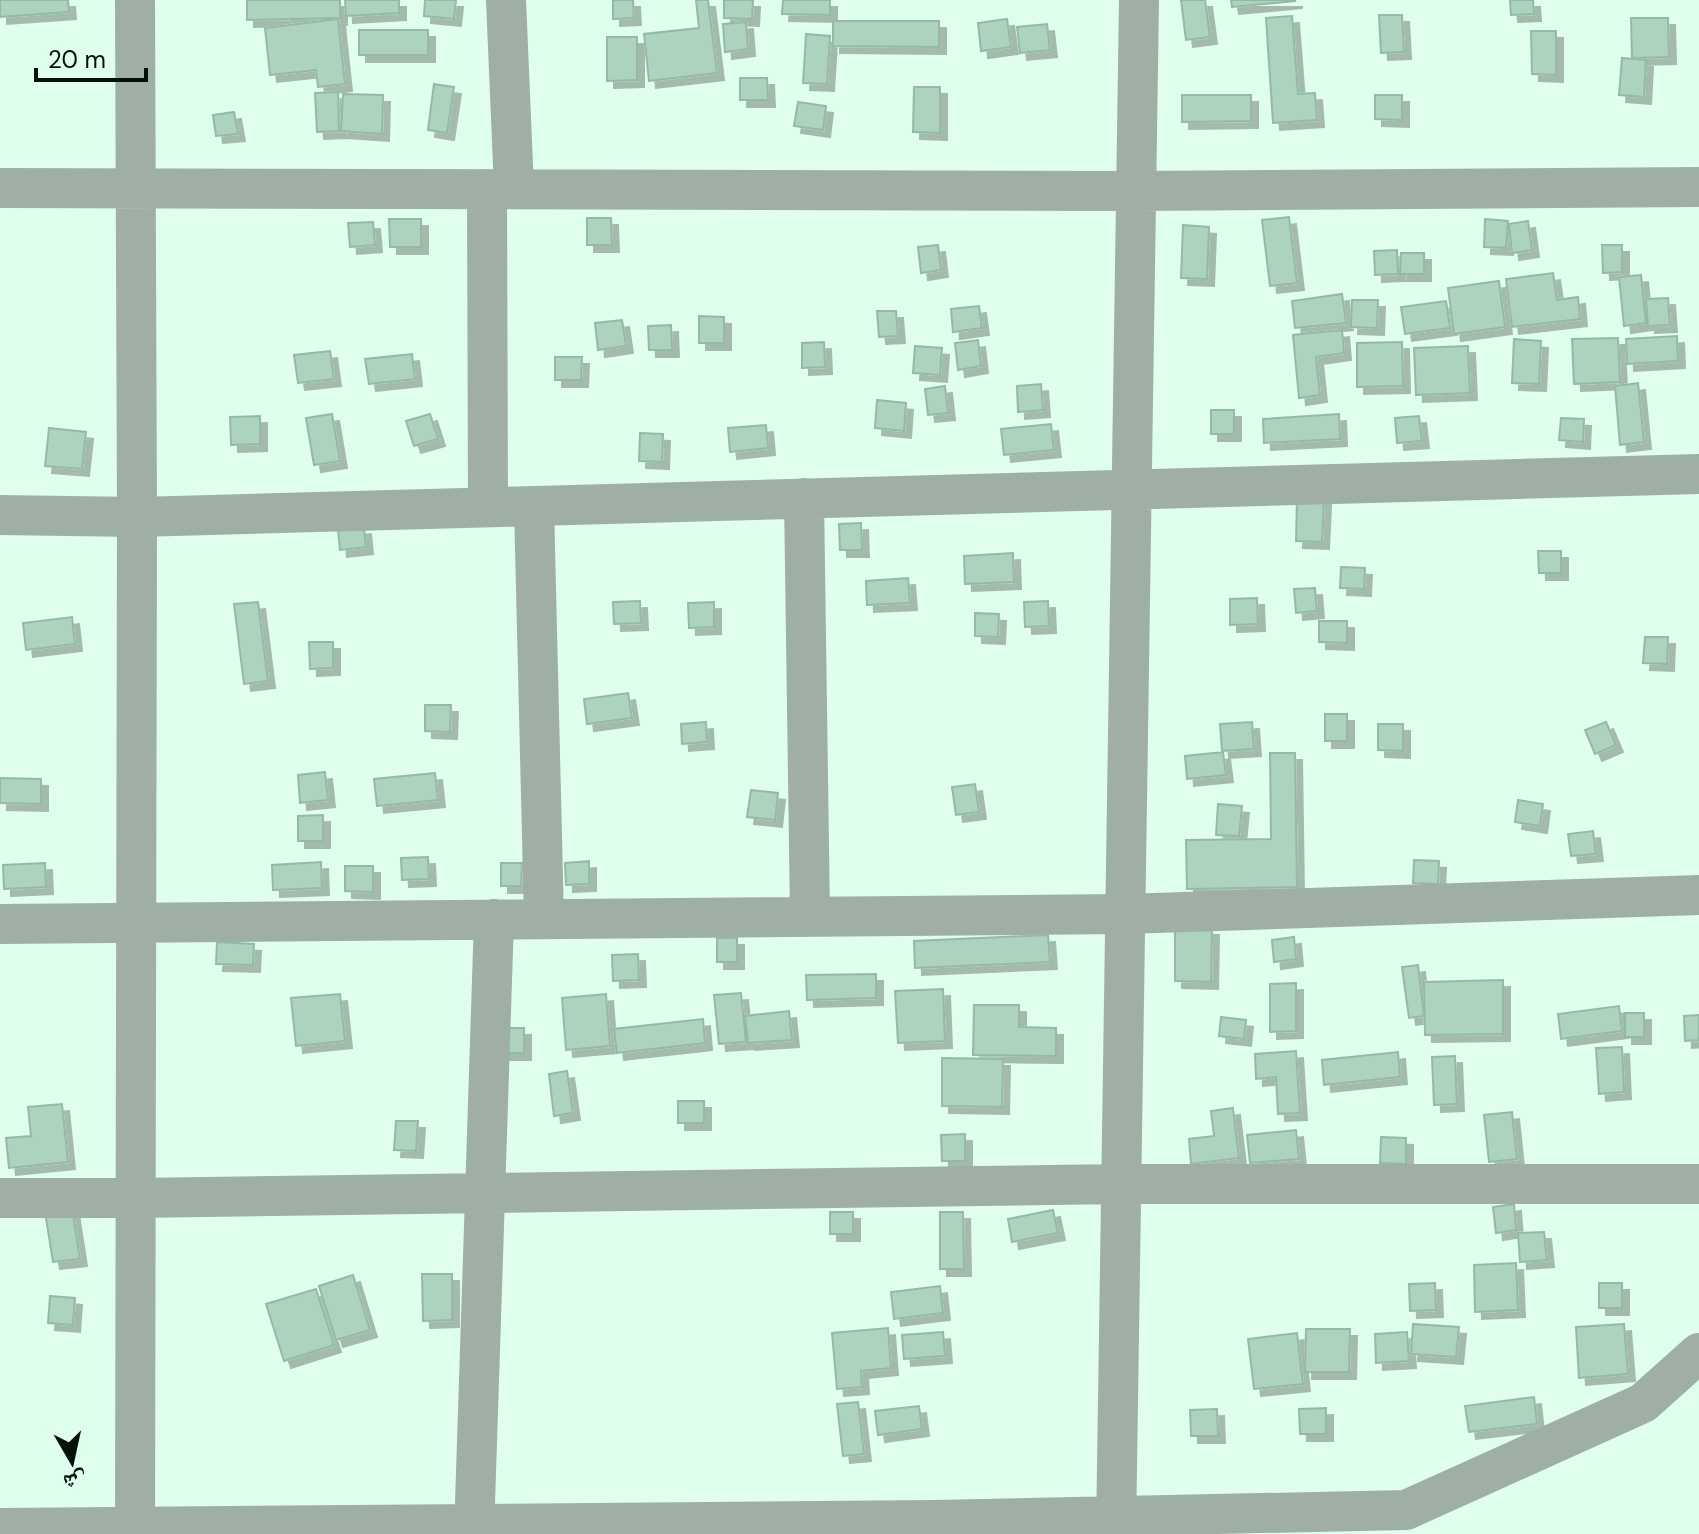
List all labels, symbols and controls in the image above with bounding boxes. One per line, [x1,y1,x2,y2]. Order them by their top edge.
scale bar [36,32,146,82]
text: 20 m [48,44,106,75]
north arrow [32,1422,112,1502]
text: ش [61,1465,89,1497]

